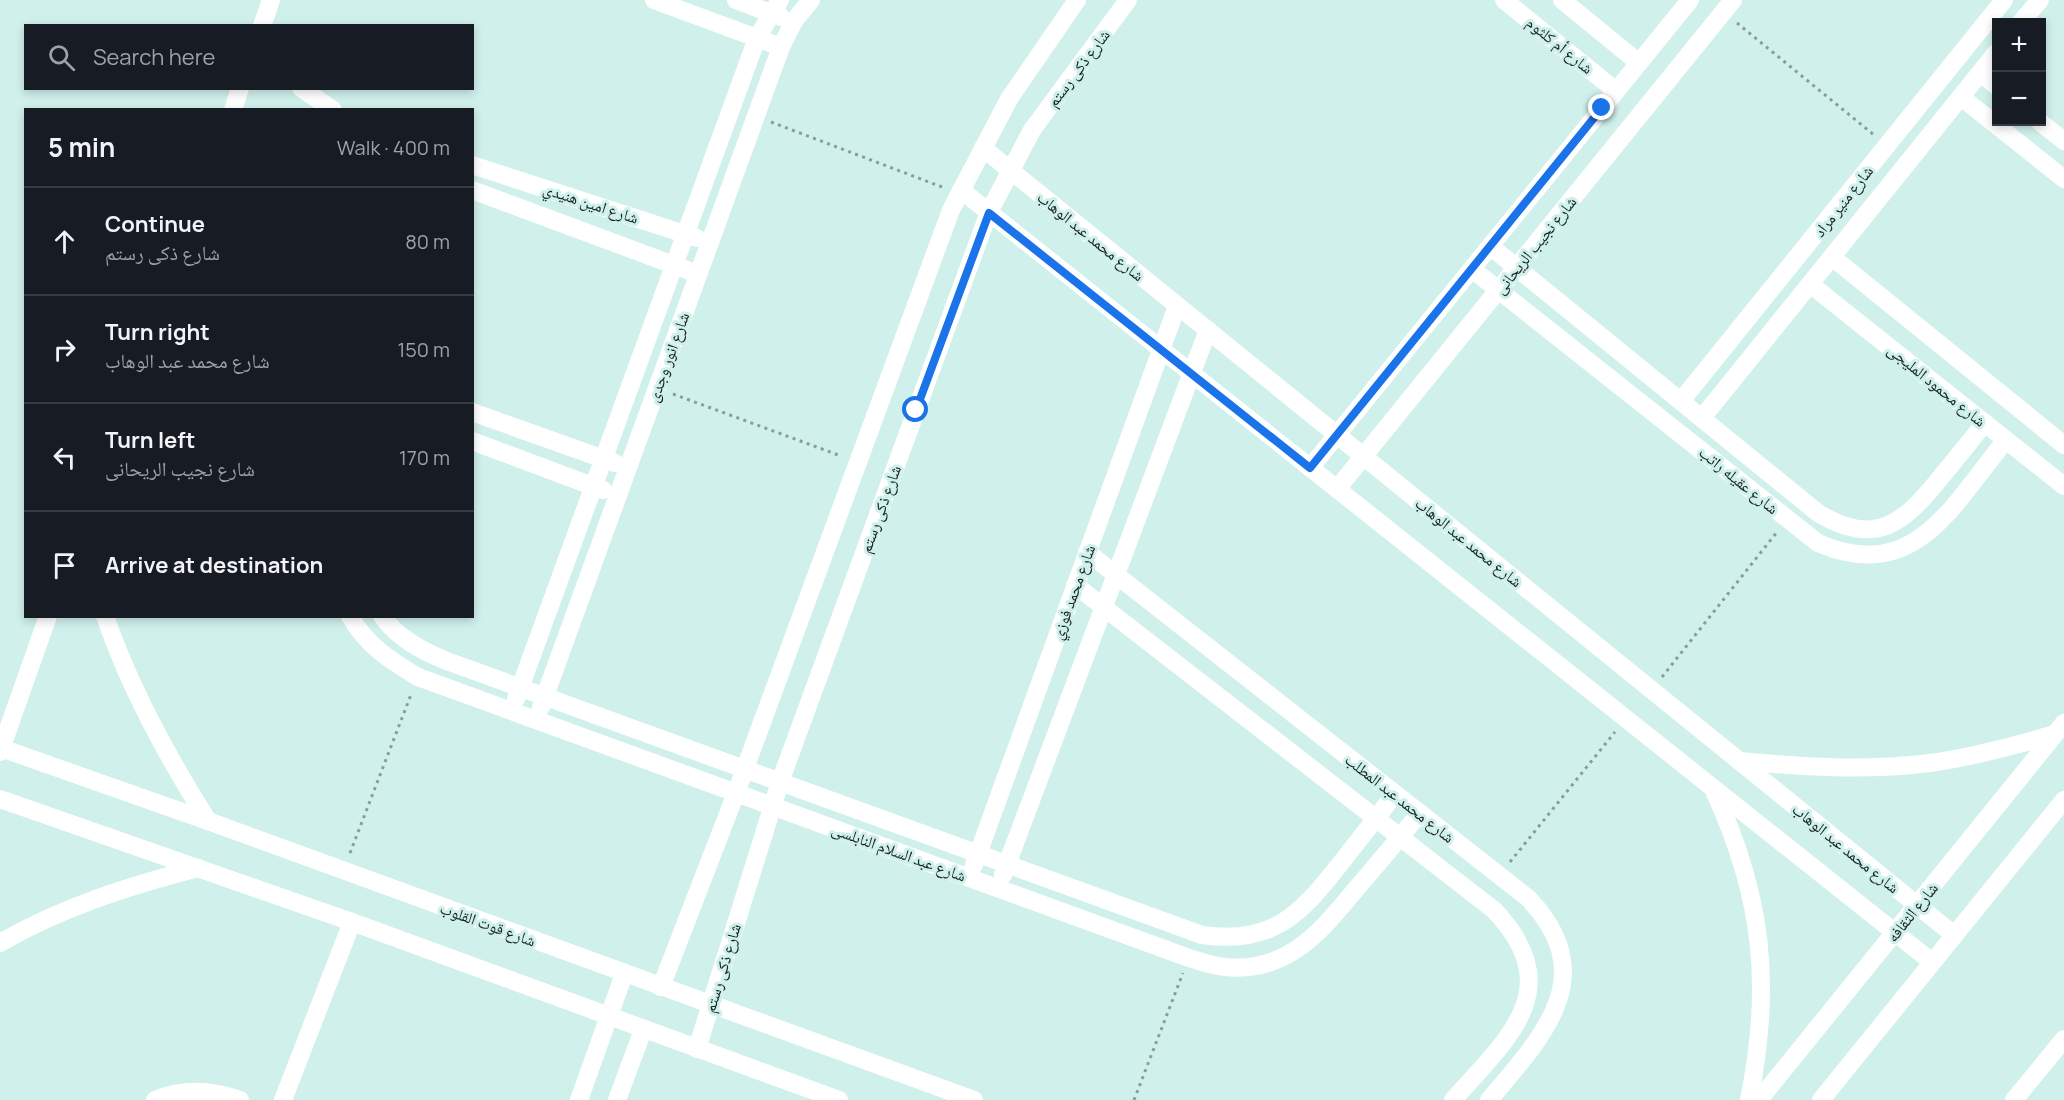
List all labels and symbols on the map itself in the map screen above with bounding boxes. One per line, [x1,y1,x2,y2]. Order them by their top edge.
street label: شارع أم كلثوم [1522,11,1598,79]
street label: شارع ذكى رستم [1042,25,1114,111]
route end [1588,94,1614,120]
street label: شارع منير مراد [1808,161,1878,241]
street label: شارع امين هنيدي [540,177,642,231]
street label: شارع محمد عبد الوهاب [1033,186,1149,286]
street label: شارع نجيب الريحانى [1489,191,1581,299]
street label: شارع انور وجدى [642,309,694,405]
street label: شارع محمود المليجى [1883,338,1991,432]
route start [902,396,928,422]
street label: شارع عقيله راتب [1695,441,1783,519]
street label: شارع ذكى رستم [854,462,906,556]
street label: شارع محمد عبد الوهاب [1411,492,1527,592]
street label: شارع محمد فوزي [1046,542,1102,643]
street label: شارع محمد عبد المطلب [1341,748,1459,848]
street label: شارع محمد عبد الوهاب [1788,798,1904,898]
street label: شارع عبد السلام النابلسى [829,817,969,887]
street label: شارع الثقافه [1881,878,1943,946]
street label: شارع قوت القلوب [437,896,539,952]
street label: شارع ذكى رستم [698,921,746,1015]

